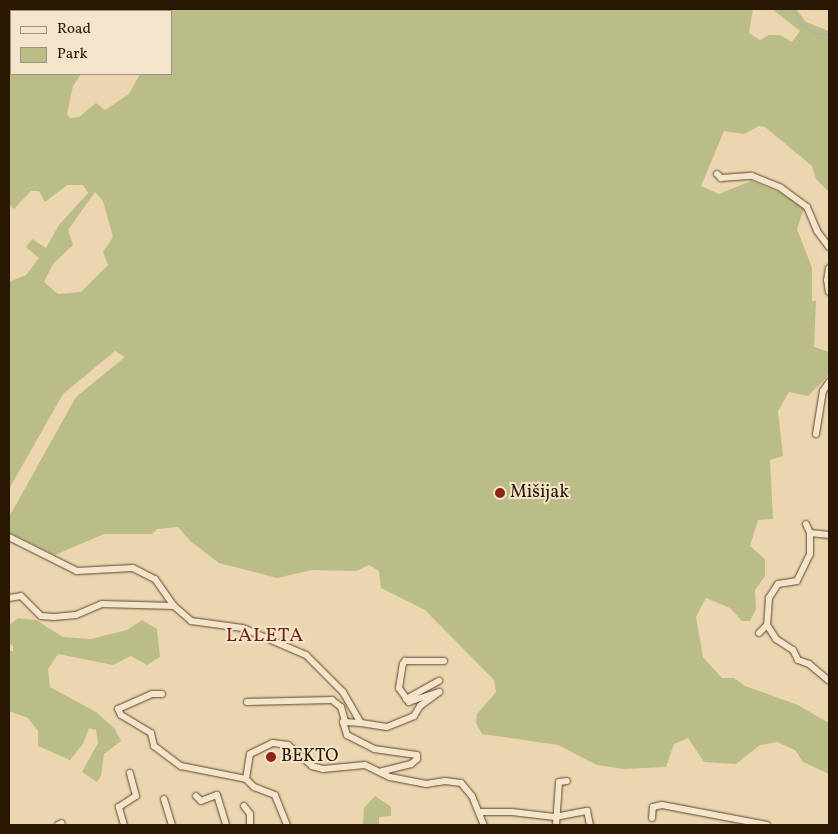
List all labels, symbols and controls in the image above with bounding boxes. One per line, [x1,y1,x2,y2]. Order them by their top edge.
legend [10,10,172,75]
text: Road [57,19,91,40]
text: Park [57,44,88,65]
place label: Mišijak [510,482,569,504]
marker: Mišijak [494,487,506,499]
district label: LALETA [225,624,305,648]
place label: BEKTO [281,746,338,768]
marker: BEKTO [265,751,277,763]

